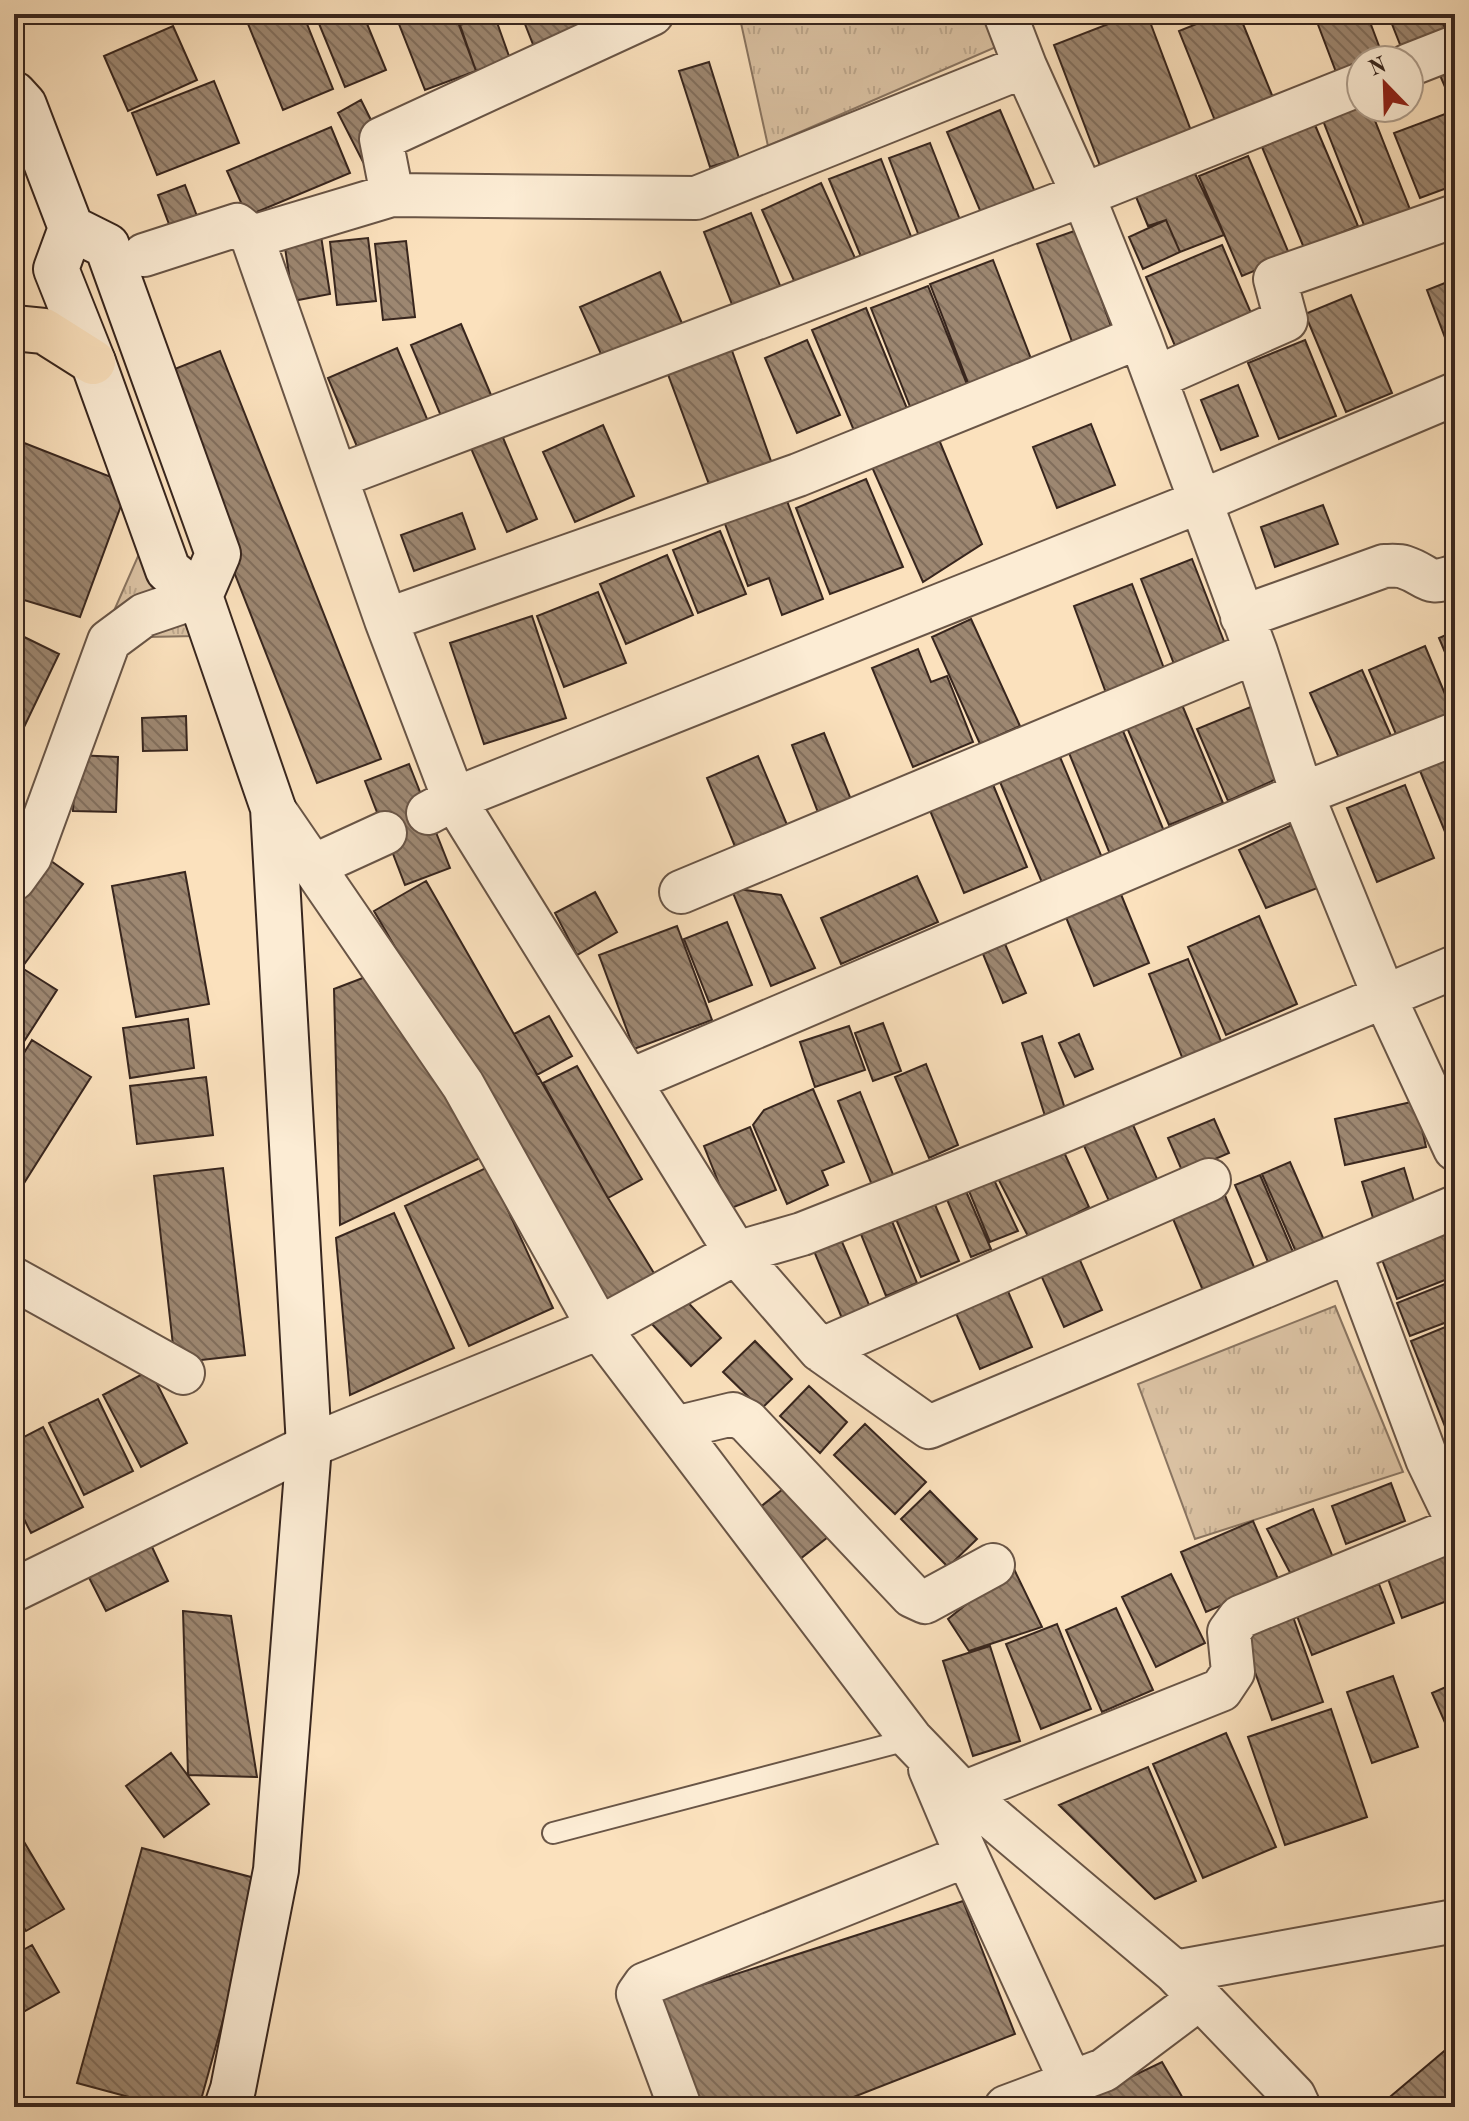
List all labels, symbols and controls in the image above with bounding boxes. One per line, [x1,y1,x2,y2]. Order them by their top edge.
north arrow [1345,44,1425,124]
text: N [1366,54,1390,81]

